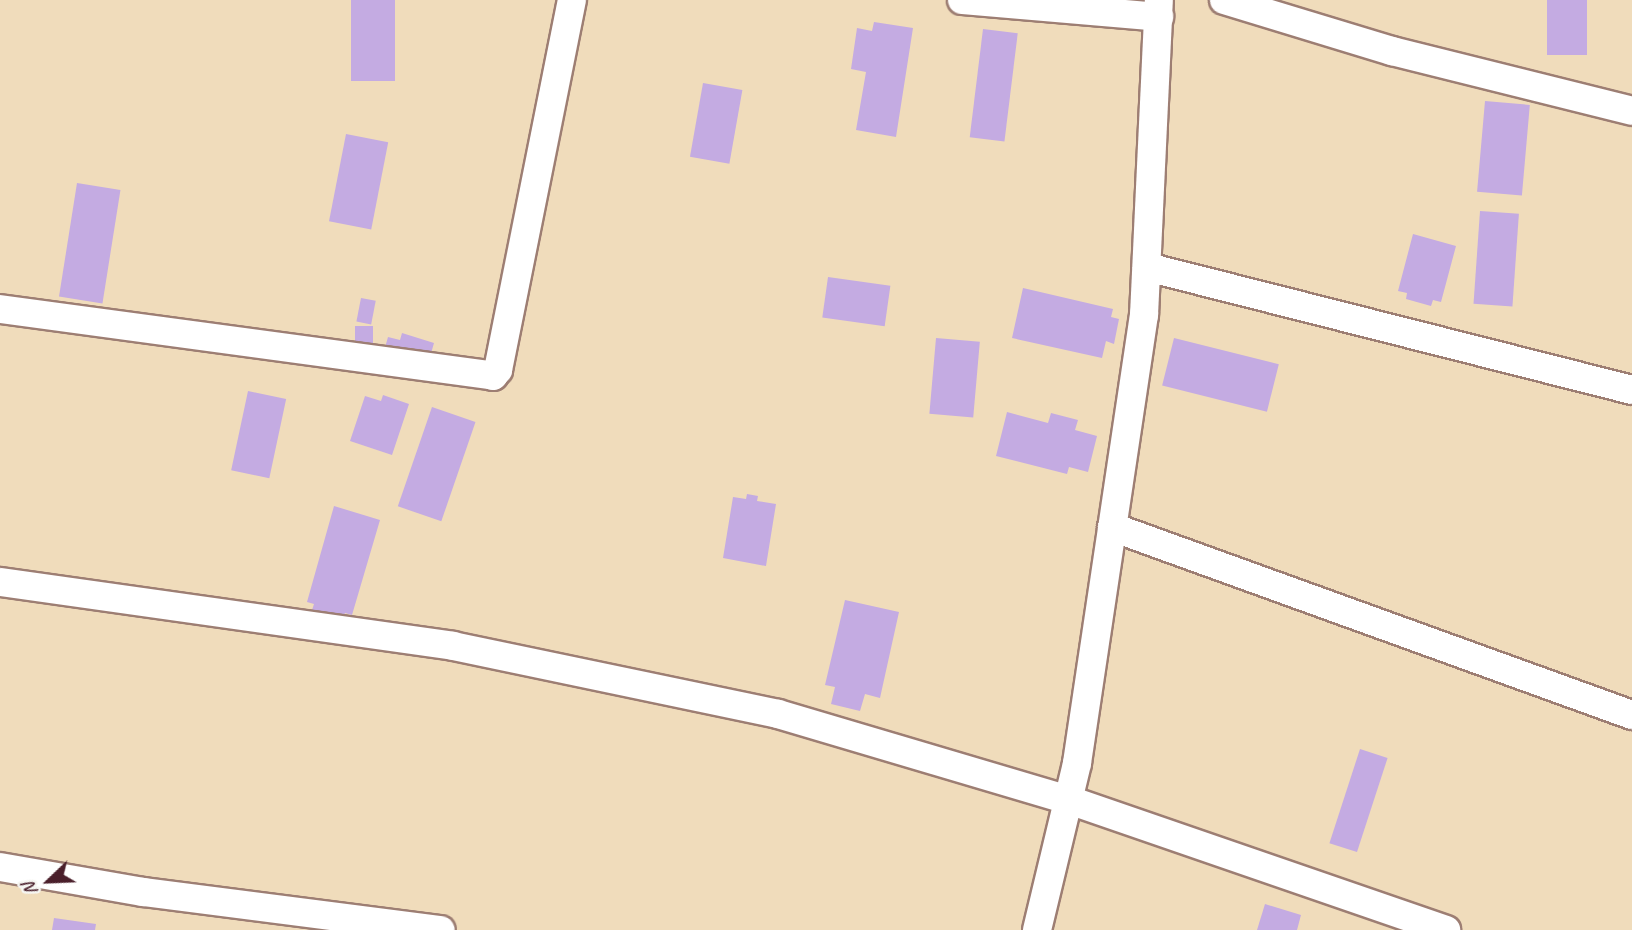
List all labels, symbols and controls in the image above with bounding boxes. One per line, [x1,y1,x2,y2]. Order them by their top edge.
north arrow [14,846,84,916]
text: N [16,879,43,899]

